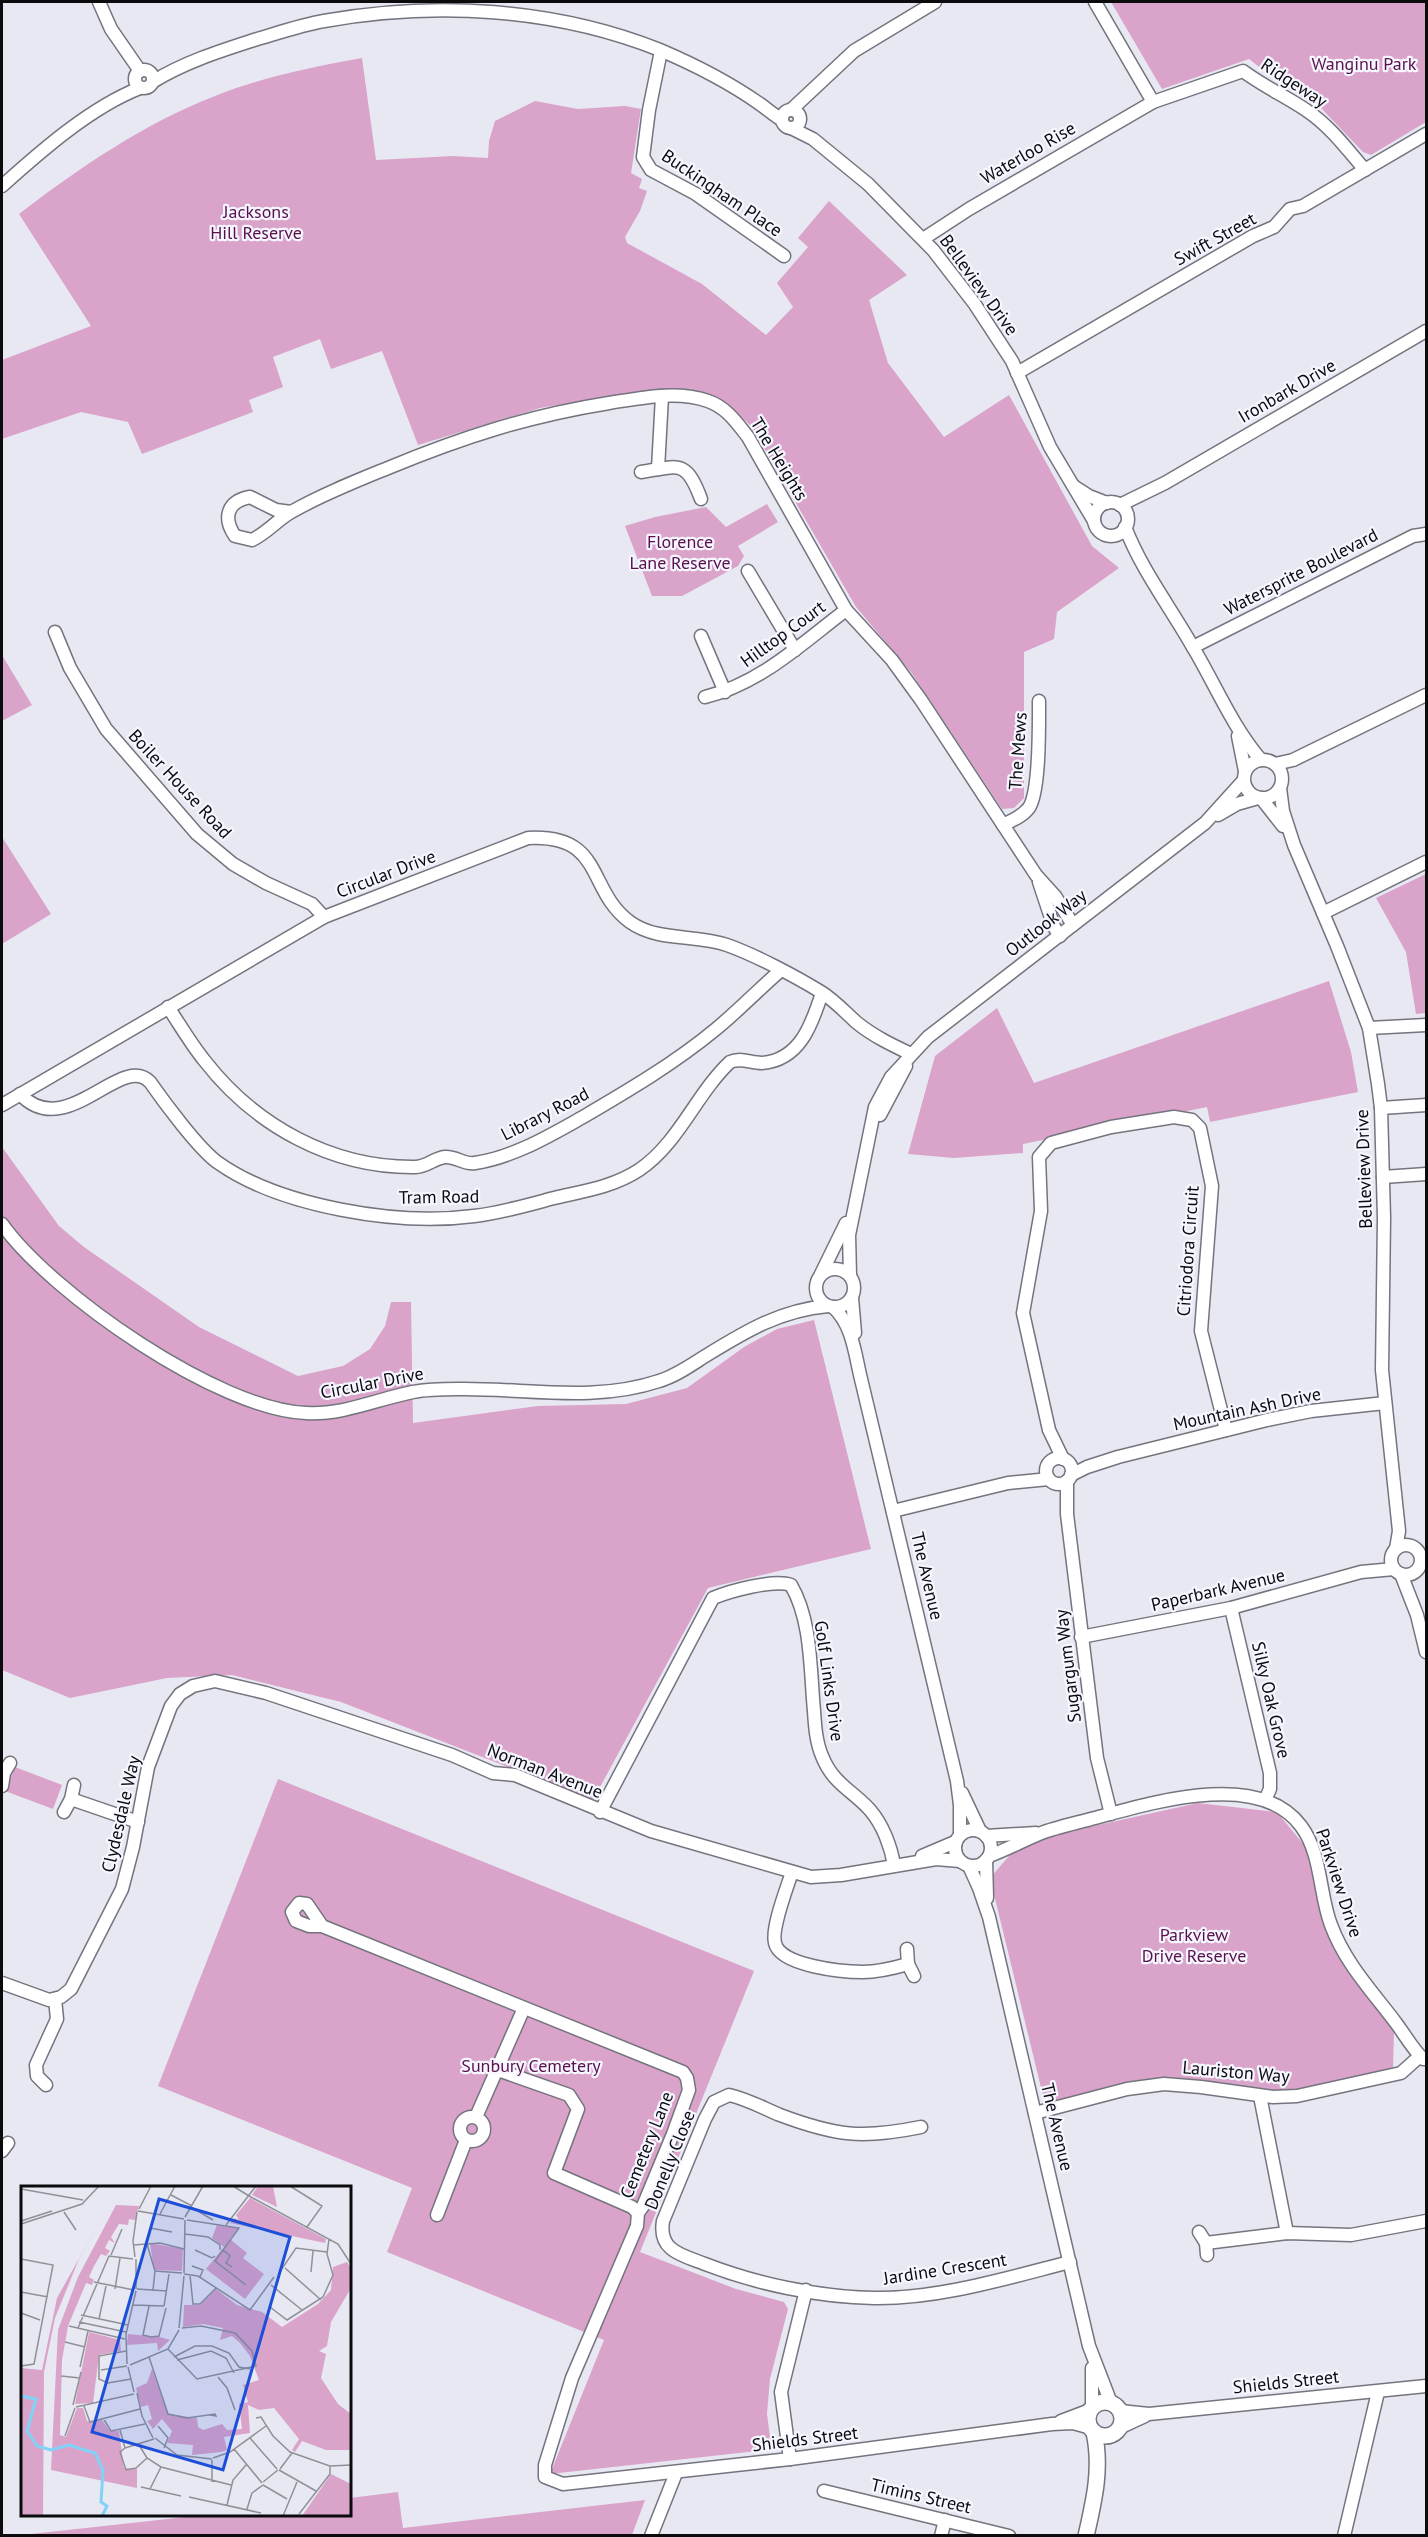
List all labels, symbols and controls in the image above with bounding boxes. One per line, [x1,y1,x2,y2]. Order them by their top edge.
park label: Wanginu Park [1312,52,1417,75]
street label: Ridgeway [1257,53,1332,113]
street label: Waterloo Rise [976,116,1079,189]
street label: Buckingham Place [658,144,787,241]
park label: Jacksons Hill Reserve [210,200,302,244]
street label: Swift Street [1170,207,1260,270]
street label: Belleview Drive [935,230,1024,340]
street label: Ironbark Drive [1234,353,1340,428]
street label: The Heights [746,413,813,505]
street label: Watersprite Boulevard [1220,523,1382,620]
park label: Florence Lane Reserve [629,530,731,574]
street label: Hilltop Court [736,595,830,672]
street label: The Mews [1003,711,1032,791]
street label: Boiler House Road [124,724,237,843]
street label: Circular Drive [333,844,439,903]
street label: Outlook Way [1001,883,1091,961]
street label: Library Road [497,1082,593,1146]
street label: Belleview Drive [1350,1109,1377,1229]
street label: Tram Road [398,1184,480,1209]
street label: Citriodora Circuit [1171,1185,1204,1317]
street label: Circular Drive [318,1361,425,1404]
street label: Mountain Ash Drive [1171,1382,1323,1435]
street label: The Avenue [906,1530,949,1622]
street label: Paperbark Avenue [1149,1563,1287,1616]
street label: Sugargum Way [1049,1608,1086,1724]
street label: Golf Links Drive [810,1619,849,1743]
street label: Silky Oak Grove [1247,1639,1296,1760]
street label: Norman Avenue [484,1738,606,1803]
street label: Clydesdale Way [96,1753,145,1875]
street label: Parkview Drive [1311,1825,1368,1940]
park label: Parkview Drive Reserve [1142,1923,1246,1967]
park label: Sunbury Cemetery [461,2054,601,2077]
street label: Lauriston Way [1182,2055,1291,2088]
street label: The Avenue [1036,2081,1079,2173]
street label: Cemetery Lane [615,2088,678,2202]
street label: Donelly Close [639,2107,700,2213]
inset map [21,2186,351,2516]
street label: Jardine Crescent [881,2247,1008,2290]
street label: Shields Street [1232,2364,1340,2399]
street label: Shields Street [751,2421,859,2456]
street label: Timins Street [869,2473,974,2518]

